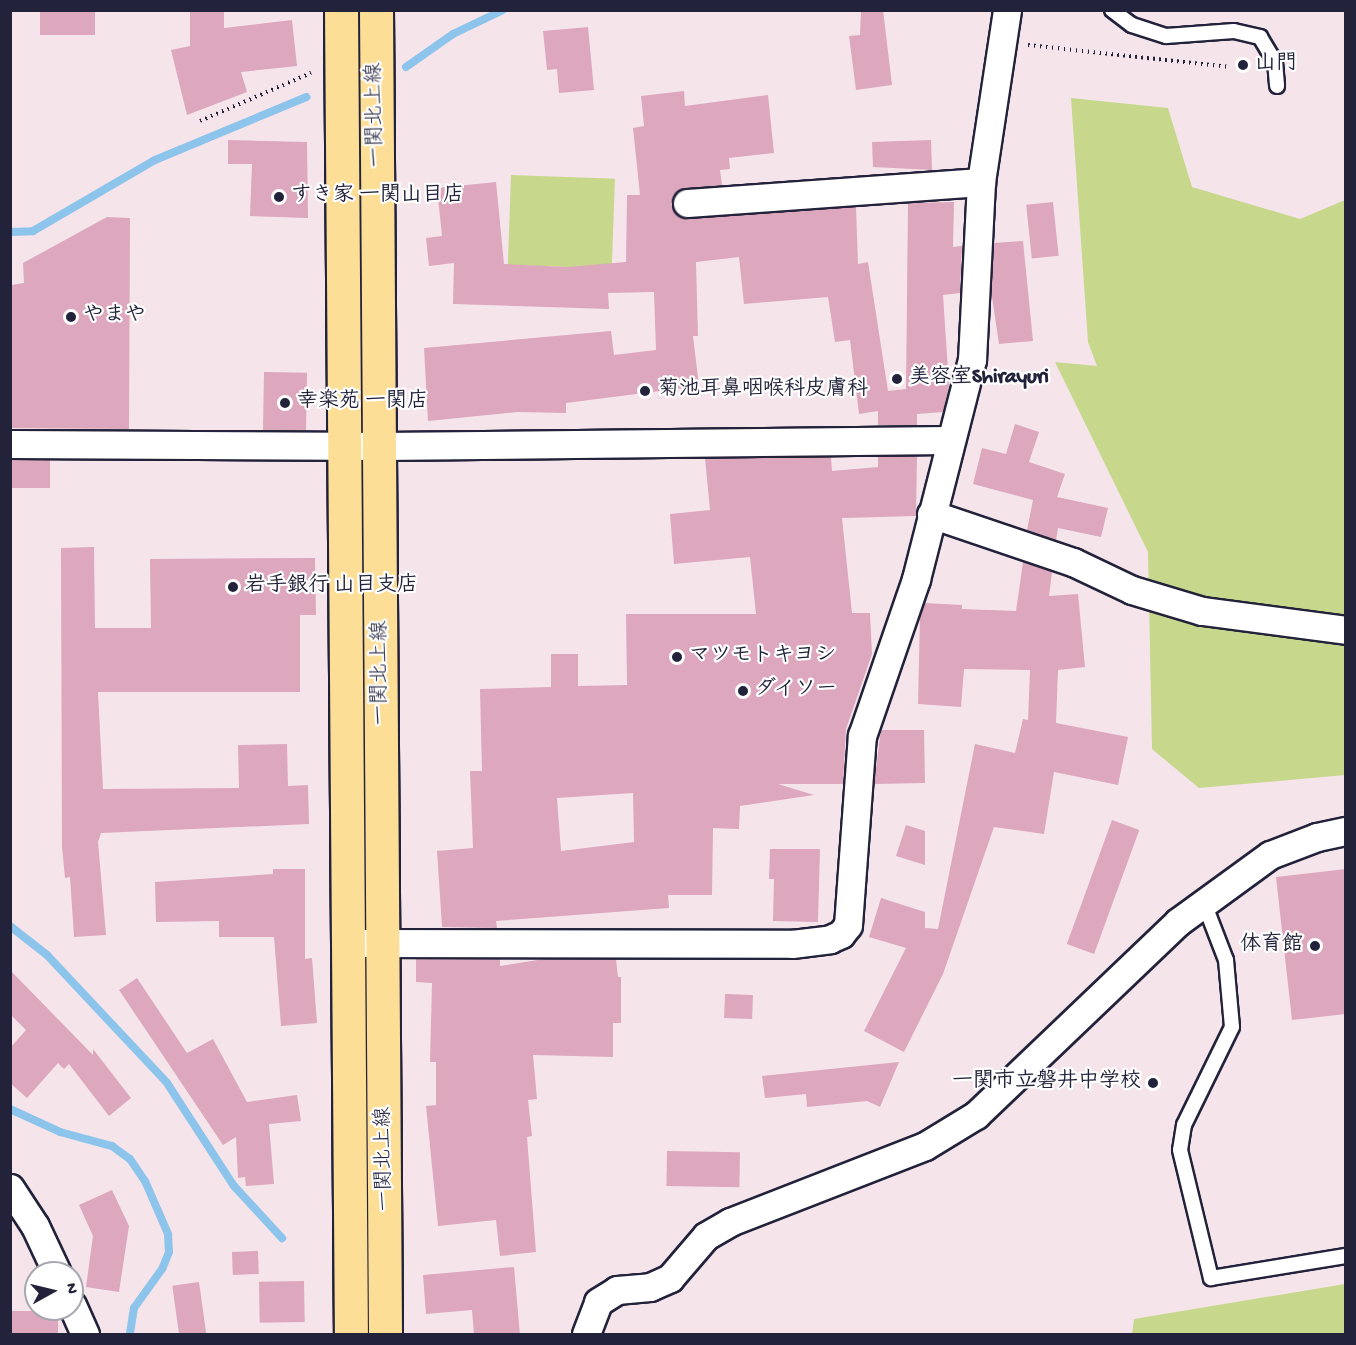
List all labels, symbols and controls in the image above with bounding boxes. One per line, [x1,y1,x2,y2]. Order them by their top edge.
place label: 山門 [1255,52,1297,78]
marker: 山門 [1236,58,1250,72]
street label: 一関北上線 [363,62,391,168]
place label: すき家 一関山目店 [291,184,464,210]
marker: すき家 一関山目店 [272,190,286,204]
place label: やまや [83,304,146,330]
marker: やまや [64,310,78,324]
place label: 美容室Shirayuri [909,366,1049,392]
marker: 美容室Shirayuri [890,372,904,386]
place label: 菊池耳鼻咽喉科皮膚科 [658,378,868,404]
marker: 菊池耳鼻咽喉科皮膚科 [636,382,654,400]
place label: 幸楽苑 一関店 [297,390,428,416]
marker: 幸楽苑 一関店 [278,396,292,410]
place label: 岩手銀行 山目支店 [245,574,418,600]
marker: 岩手銀行 山目支店 [226,580,240,594]
street label: 一関北上線 [369,621,395,725]
place label: マツモトキヨシ [689,644,836,670]
marker: マツモトキヨシ [670,650,684,664]
place label: ダイソー [755,678,839,704]
marker: ダイソー [736,684,750,698]
place label: 体育館 [1240,933,1303,959]
marker: 体育館 [1308,939,1322,953]
place label: 一関市立磐井中学校 [952,1070,1141,1096]
marker: 一関市立磐井中学校 [1146,1076,1160,1090]
street label: 一関北上線 [372,1106,400,1212]
north arrow [24,1261,84,1321]
text: N [60,1282,80,1295]

